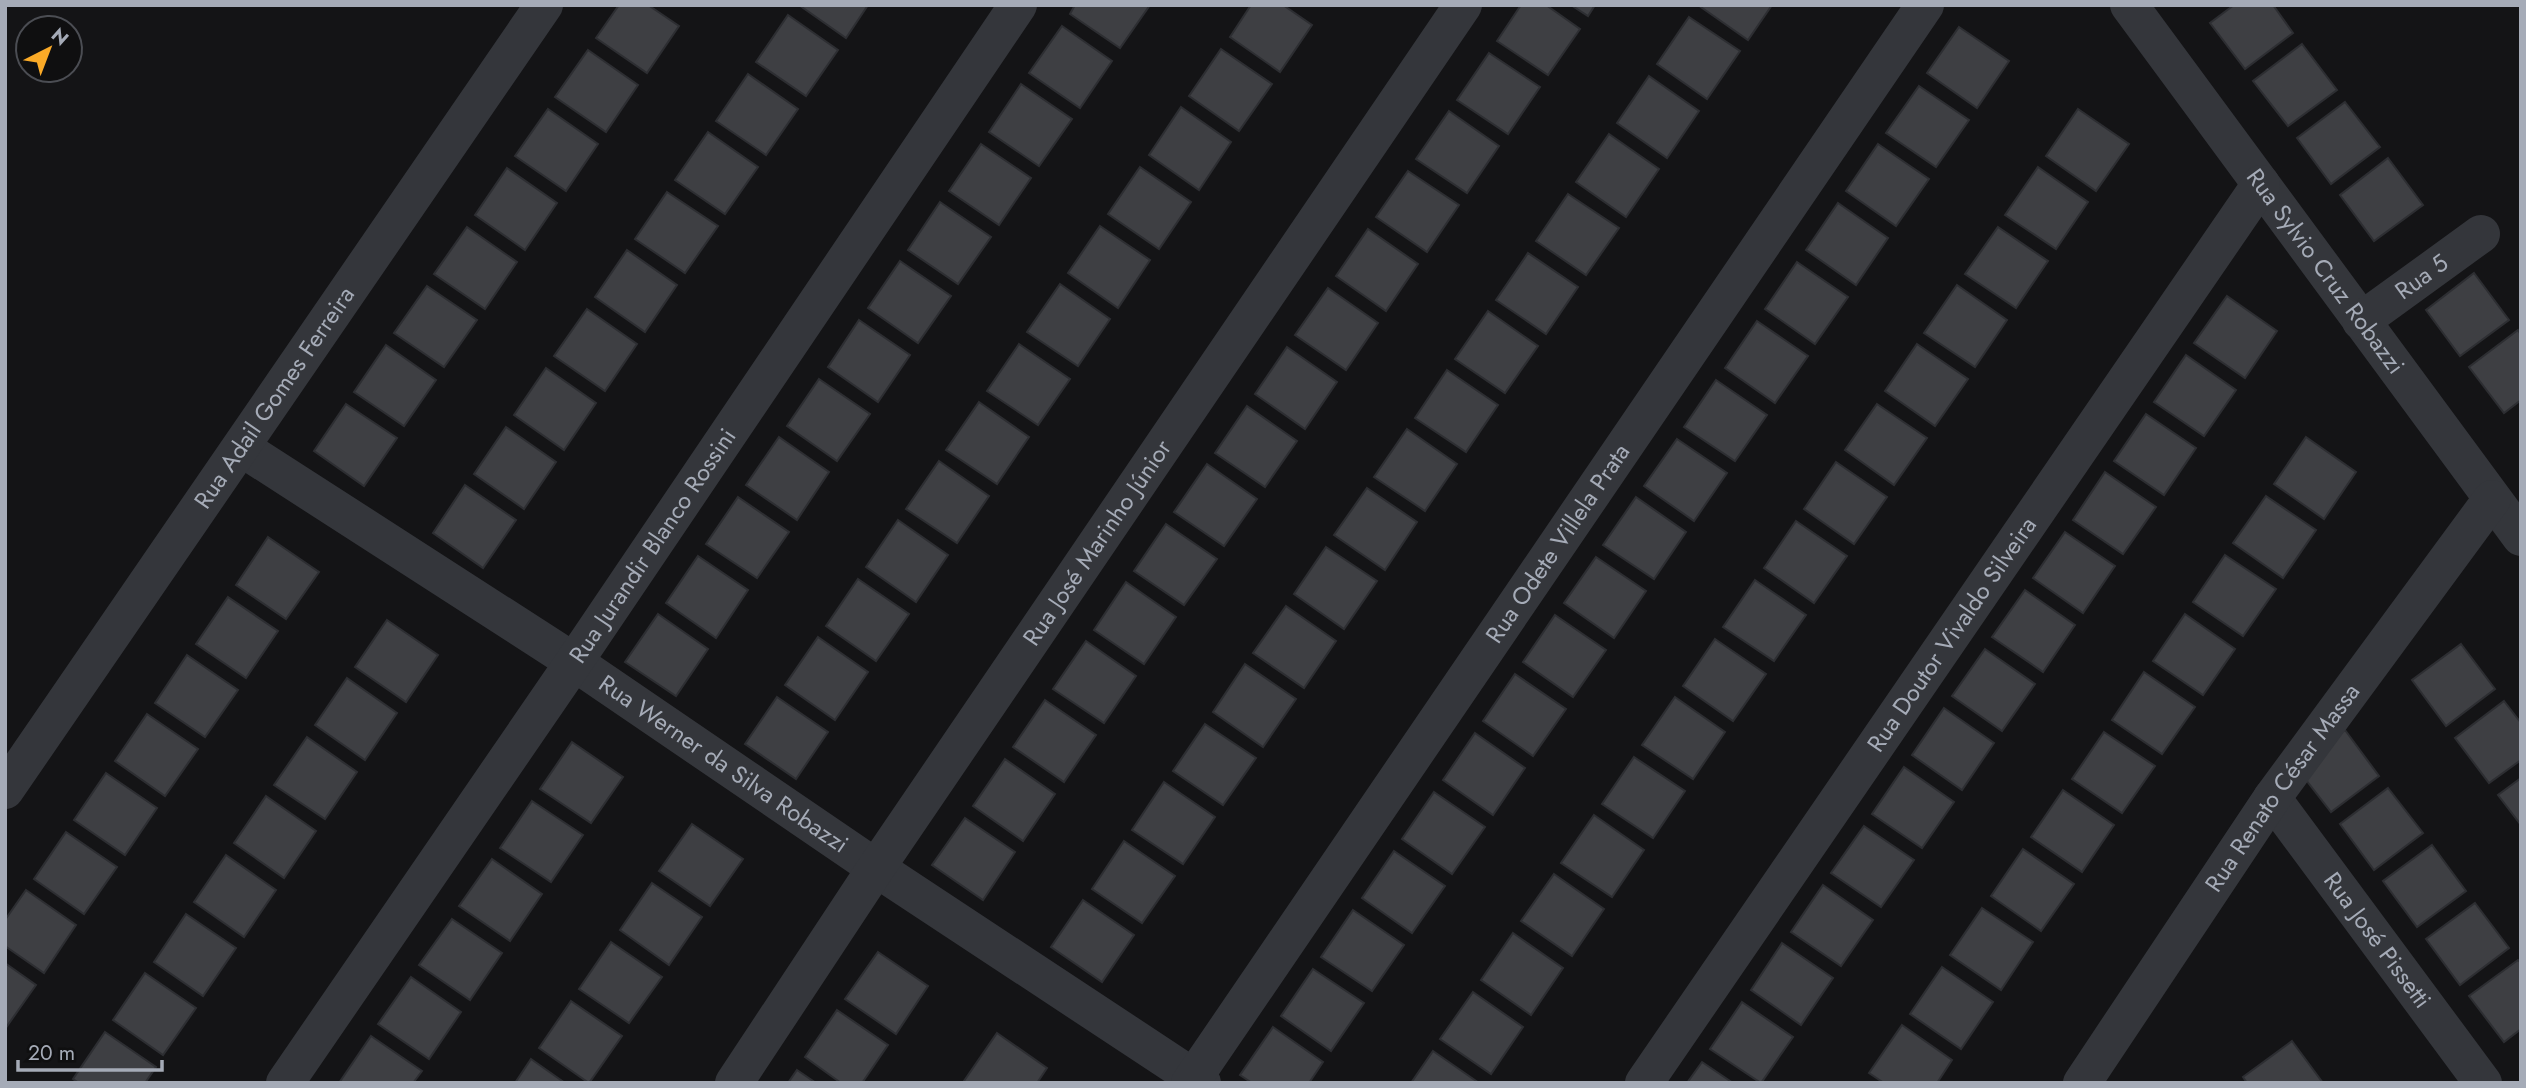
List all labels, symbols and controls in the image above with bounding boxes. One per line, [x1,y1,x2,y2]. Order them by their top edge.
north arrow [14,14,84,84]
text: N [45,22,75,52]
street label: Rua Sylvio Cruz Robazzi [2238,161,2413,381]
street label: Rua 5 [2388,245,2455,308]
street label: Rua Adail Gomes Ferreira [185,279,363,516]
street label: Rua Jurandir Blanco Rossini [560,421,744,670]
street label: Rua José Marinho Júnior [1014,432,1180,653]
street label: Rua Odete Villela Prata [1477,436,1638,650]
street label: Rua Doutor Vivaldo Silveira [1858,509,2045,759]
street label: Rua Werner da Silva Robazzi [592,666,856,861]
street label: Rua Renato César Massa [2196,676,2368,899]
street label: Rua José Pissetti [2315,864,2440,1015]
scale bar [18,1028,161,1072]
text: 20 m [28,1038,75,1068]

